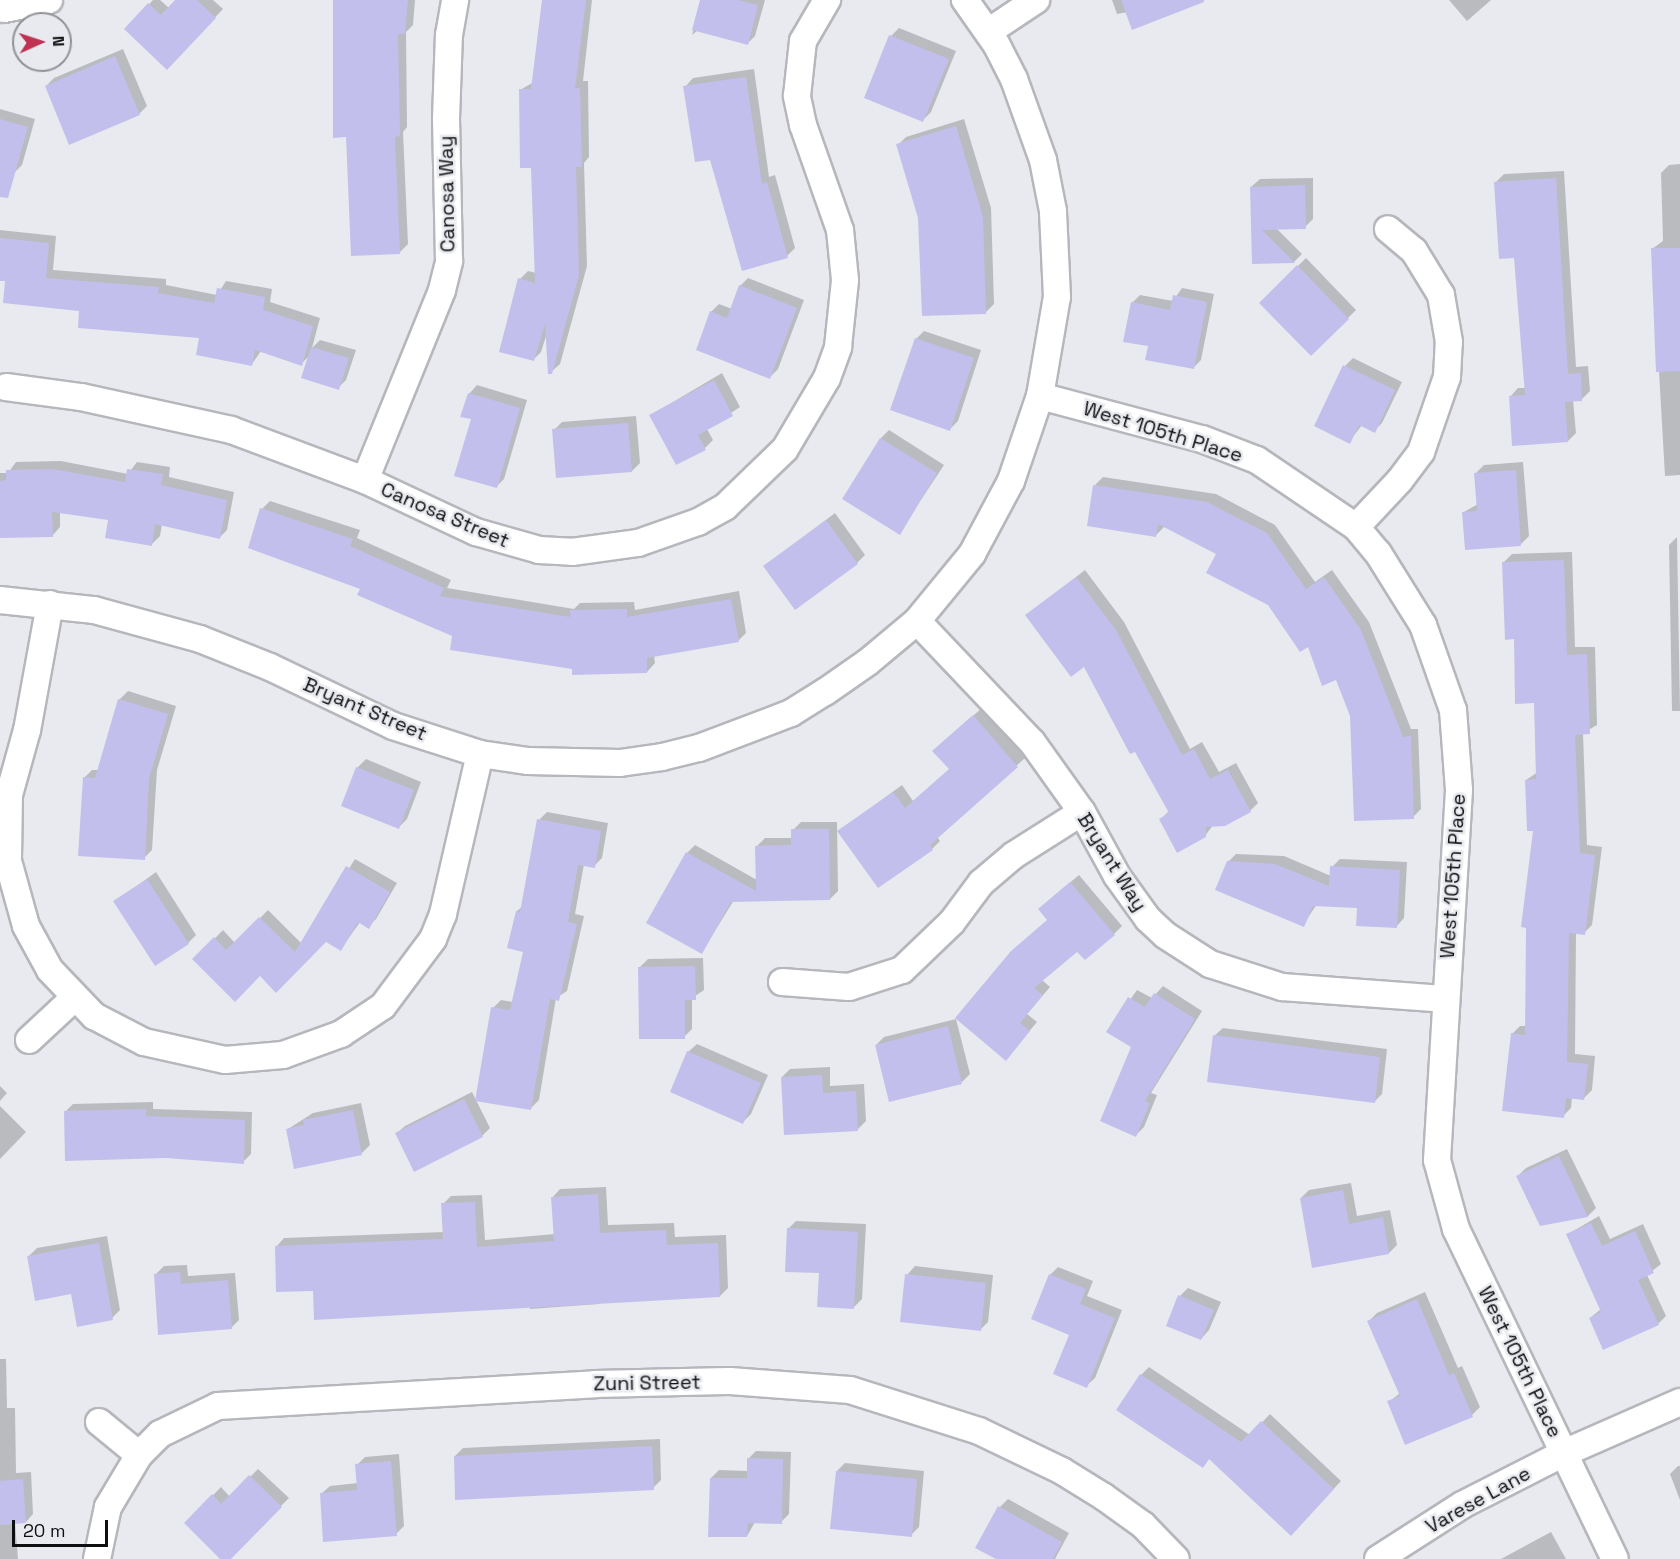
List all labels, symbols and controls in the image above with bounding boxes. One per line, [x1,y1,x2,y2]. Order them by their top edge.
north arrow [12,12,72,72]
text: N [48,35,69,47]
street label: Canosa Way [434,135,460,253]
street label: West 105th Place [1080,396,1246,468]
street label: Canosa Street [377,477,513,553]
street label: Bryant Street [300,672,430,746]
street label: West 105th Place [1435,793,1471,959]
street label: Bryant Way [1072,808,1152,916]
street label: West 105th Place [1473,1282,1567,1442]
street label: Zuni Street [593,1370,701,1396]
street label: Varese Lane [1421,1461,1535,1539]
scale bar [15,1508,111,1546]
text: 20 m [23,1519,66,1542]

